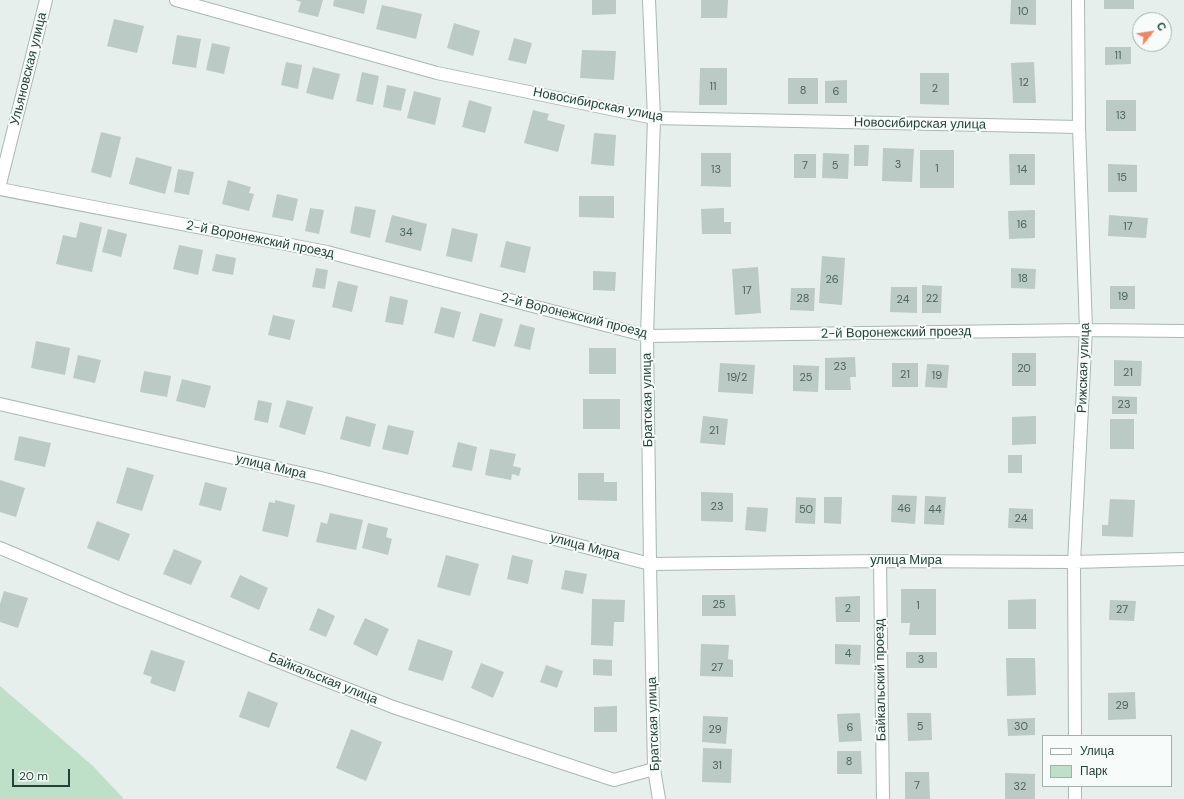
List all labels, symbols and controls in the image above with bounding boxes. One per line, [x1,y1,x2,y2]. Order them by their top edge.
house number: 10 [1018,5,1028,19]
street label: Ульяновская улица [7,11,51,127]
north arrow [1132,12,1172,52]
text: С [1153,20,1170,33]
house number: 11 [1115,49,1121,63]
house number: 12 [1019,76,1029,90]
house number: 11 [710,80,716,94]
house number: 2 [932,82,938,96]
house number: 8 [800,84,806,98]
street label: Новосибирская улица [532,85,664,125]
house number: 6 [833,85,839,99]
house number: 13 [1116,109,1126,123]
street label: Новосибирская улица [854,115,986,133]
house number: 3 [895,158,901,172]
house number: 7 [802,159,808,173]
house number: 5 [832,159,838,173]
house number: 1 [935,162,939,176]
house number: 13 [711,163,721,177]
house number: 14 [1017,163,1027,177]
house number: 15 [1117,171,1127,185]
street label: 2-й Воронежский проезд [185,218,335,262]
house number: 16 [1017,218,1027,232]
house number: 17 [1123,220,1133,234]
house number: 34 [399,226,413,240]
house number: 18 [1018,272,1028,286]
house number: 26 [825,273,839,287]
house number: 17 [742,284,752,298]
street label: 2-й Воронежский проезд [499,290,649,342]
house number: 19 [1118,290,1128,304]
house number: 28 [797,292,809,306]
house number: 22 [926,292,938,306]
house number: 24 [897,293,909,307]
street label: Рижская улица [1075,322,1093,414]
street label: 2-й Воронежский проезд [821,324,971,342]
street label: Братская улица [639,353,657,447]
house number: 23 [834,360,846,374]
house number: 20 [1017,362,1031,376]
house number: 21 [1123,366,1133,380]
house number: 21 [900,368,910,382]
house number: 19 [932,369,942,383]
house number: 19/2 [727,371,747,385]
house number: 25 [799,371,813,385]
house number: 23 [1118,398,1130,412]
house number: 21 [709,424,719,438]
street label: улица Мира [234,451,308,483]
house number: 23 [711,500,723,514]
house number: 46 [897,502,911,516]
house number: 50 [799,503,813,517]
house number: 44 [928,503,942,517]
house number: 24 [1015,512,1027,526]
street label: улица Мира [548,530,622,564]
street label: улица Мира [870,553,942,569]
house number: 25 [712,598,726,612]
house number: 1 [916,599,920,613]
house number: 2 [845,602,851,616]
house number: 27 [1116,603,1128,617]
street label: Байкальский проезд [872,619,890,741]
house number: 4 [845,647,851,661]
street label: Байкальская улица [266,650,380,708]
house number: 3 [918,653,924,667]
house number: 27 [711,661,723,675]
street label: Братская улица [645,677,663,771]
house number: 29 [1115,699,1129,713]
house number: 5 [917,720,923,734]
house number: 30 [1014,720,1028,734]
house number: 6 [847,721,853,735]
house number: 29 [708,723,722,737]
legend [1042,735,1172,787]
text: Улица [1080,743,1114,759]
house number: 8 [846,755,852,769]
house number: 31 [712,759,722,773]
scale bar [14,761,72,787]
text: Парк [1080,763,1107,779]
text: 20 m [19,768,48,784]
house number: 7 [914,779,920,793]
house number: 32 [1014,780,1026,794]

